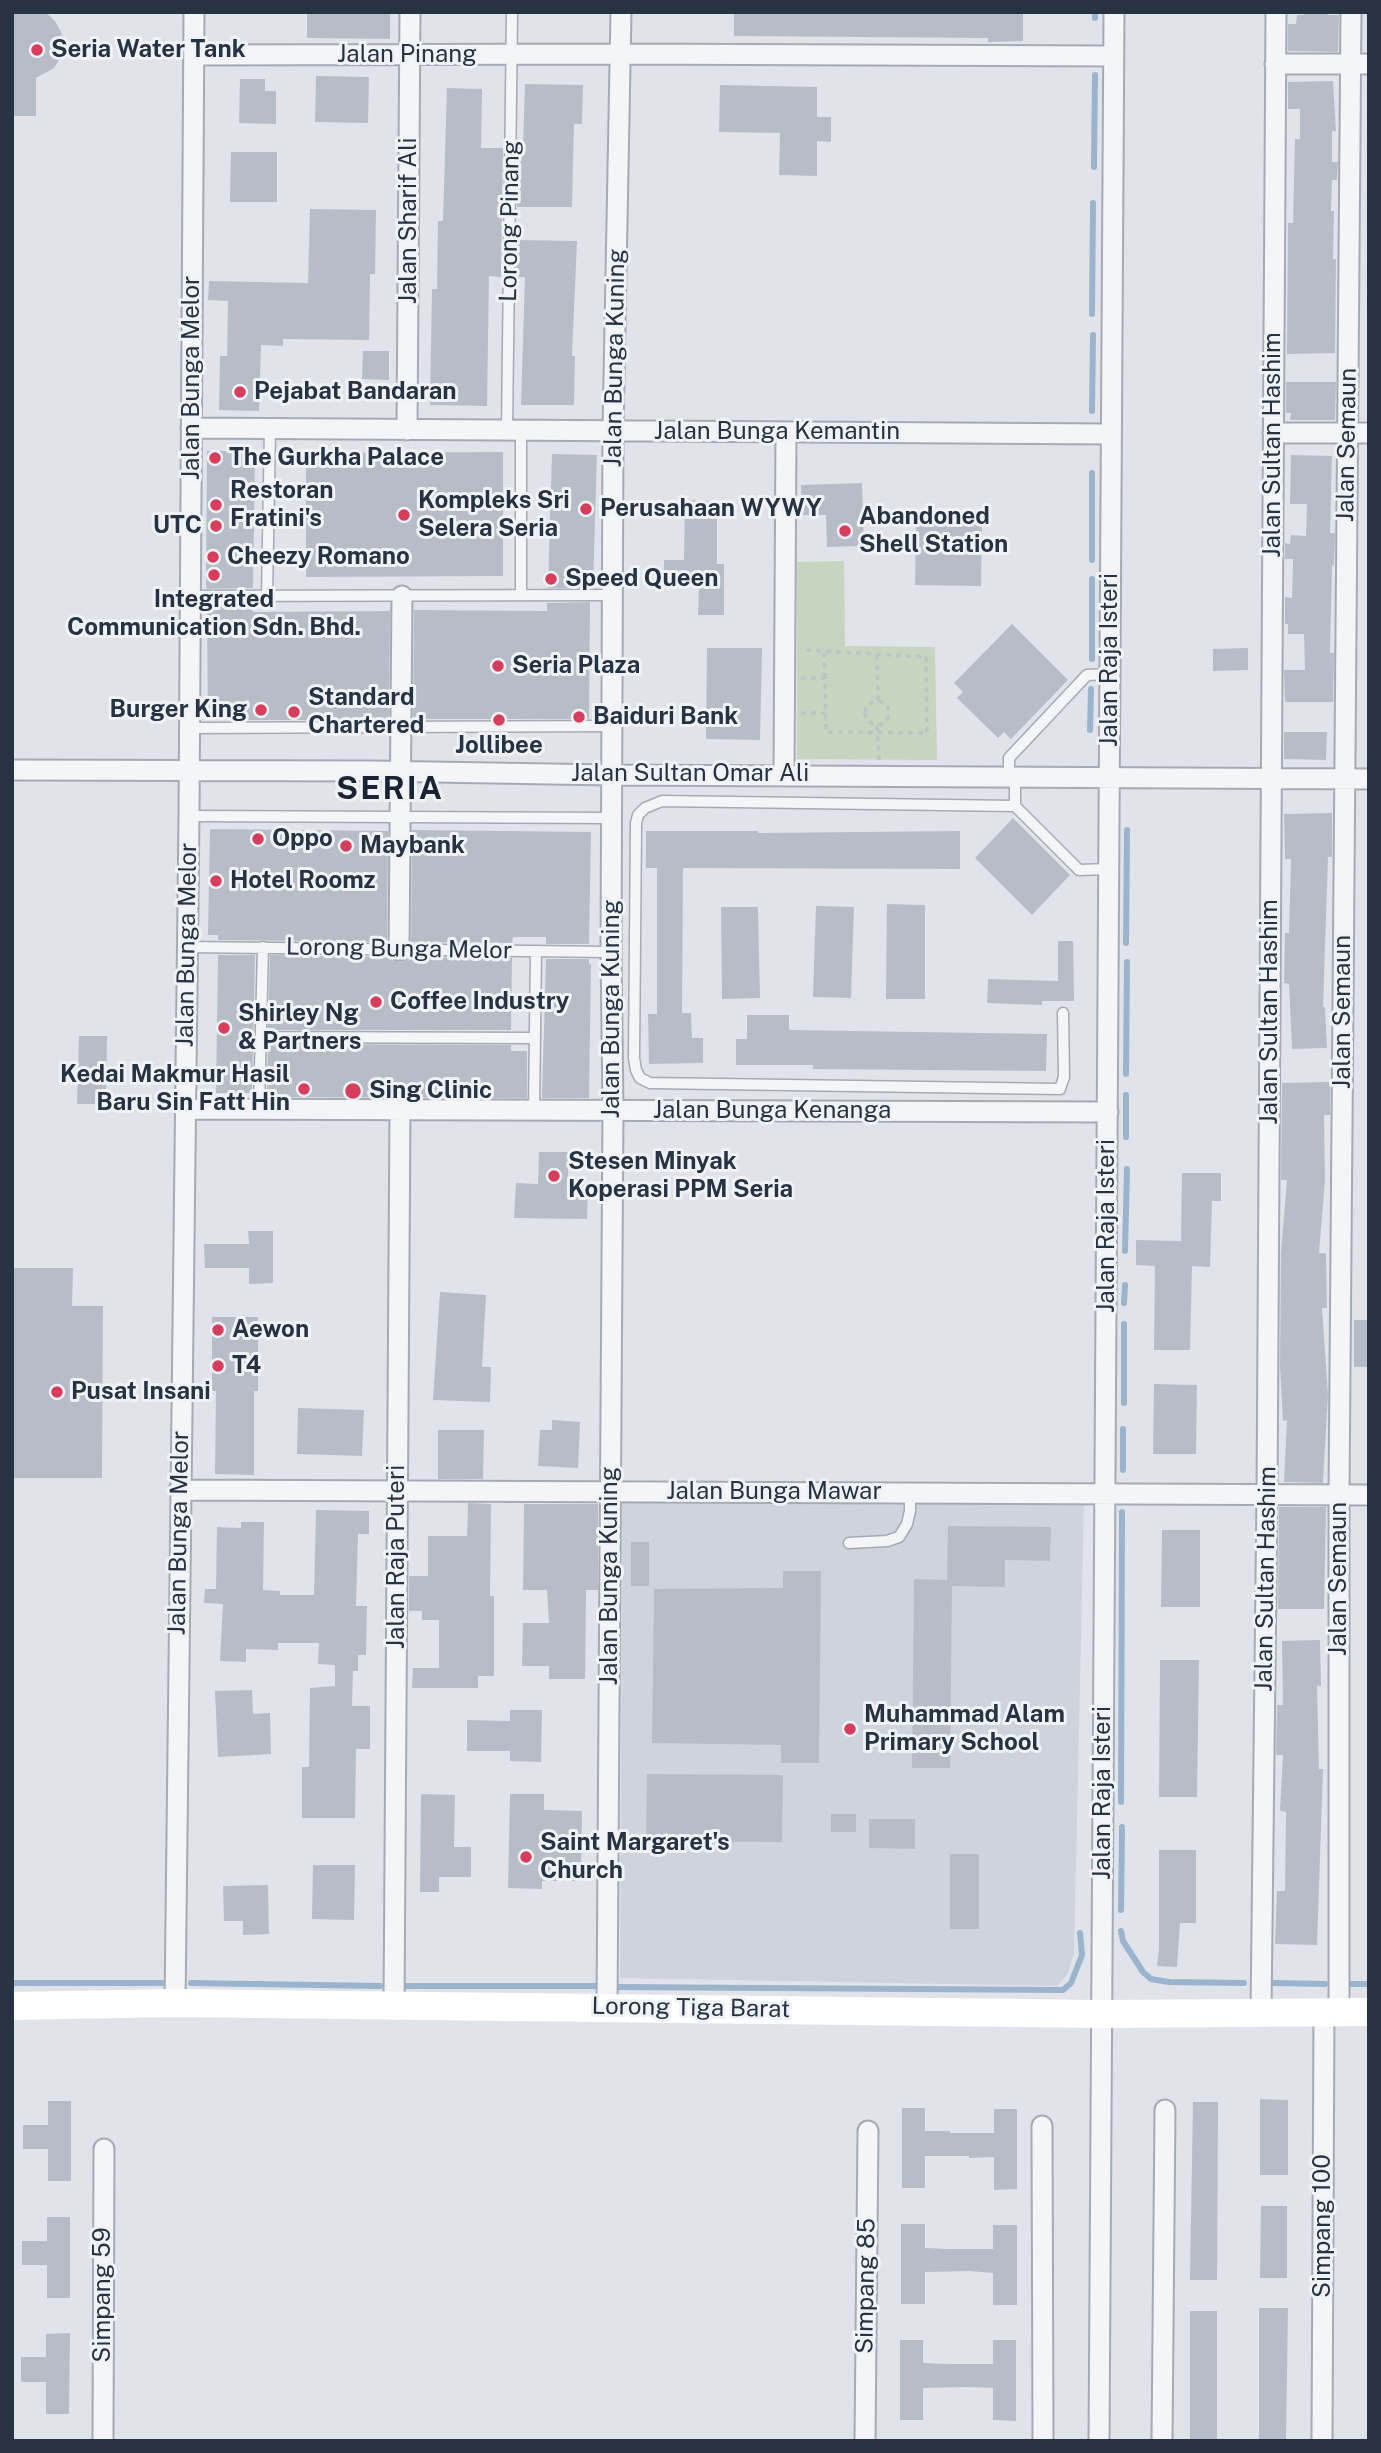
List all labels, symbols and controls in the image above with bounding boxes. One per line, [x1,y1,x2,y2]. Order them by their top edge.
place label: Seria Water Tank [51,36,246,64]
street label: Jalan Pinang [337,41,477,69]
marker: Seria Water Tank [29,42,45,58]
street label: Jalan Sharif Ali [395,138,423,304]
street label: Lorong Pinang [494,140,526,302]
street label: Jalan Bunga Kuning [599,248,631,468]
street label: Jalan Bunga Melor [178,276,206,480]
street label: Jalan Sultan Hashim [1259,332,1287,558]
street label: Jalan Semaun [1331,368,1363,522]
place label: Pejabat Bandaran [254,378,457,406]
marker: Pejabat Bandaran [232,384,248,400]
street label: Jalan Bunga Kemantin [654,418,900,446]
place label: The Gurkha Palace [229,444,444,472]
marker: The Gurkha Palace [207,450,223,466]
place label: Restoran Fratini's [230,477,333,533]
place label: Kompleks Sri Selera Seria [418,487,570,543]
place label: Perusahaan WYWY [600,495,822,523]
marker: Restoran Fratini's [208,497,224,513]
marker: Perusahaan WYWY [578,501,594,517]
place label: Abandoned Shell Station [859,503,1008,559]
marker: Kompleks Sri Selera Seria [396,507,412,523]
place label: UTC [153,512,202,540]
marker: UTC [208,518,224,534]
marker: Abandoned Shell Station [837,523,853,539]
place label: Cheezy Romano [227,543,410,571]
marker: Cheezy Romano [205,549,221,565]
place label: Speed Queen [565,565,719,593]
marker: Integrated Communication Sdn. Bhd. [206,567,222,583]
marker: Speed Queen [543,571,559,587]
street label: Jalan Raja Isteri [1096,573,1124,747]
place label: Integrated Communication Sdn. Bhd. [67,586,361,642]
place label: Seria Plaza [512,652,640,680]
marker: Seria Plaza [490,658,506,674]
place label: Standard Chartered [308,684,424,740]
place label: Burger King [110,696,247,724]
marker: Burger King [253,702,269,718]
place label: Baiduri Bank [593,703,738,731]
marker: Standard Chartered [286,704,302,720]
marker: Baiduri Bank [571,709,587,725]
marker: Jollibee [491,712,507,728]
place label: Jollibee [455,732,543,760]
street label: Jalan Sultan Omar Ali [571,760,809,788]
district label: SERIA [337,770,443,808]
place label: Oppo [272,825,333,853]
marker: Oppo [250,831,266,847]
place label: Maybank [360,832,465,860]
marker: Maybank [338,838,354,854]
street label: Jalan Bunga Melor [171,842,203,1048]
place label: Hotel Roomz [230,867,376,895]
marker: Hotel Roomz [208,873,224,889]
street label: Jalan Sultan Hashim [1256,899,1284,1125]
street label: Jalan Bunga Kuning [598,900,626,1118]
street label: Lorong Bunga Melor [286,933,512,965]
street label: Jalan Semaun [1329,935,1357,1089]
place label: Coffee Industry [390,988,569,1016]
marker: Coffee Industry [368,994,384,1010]
place label: Shirley Ng & Partners [238,1000,361,1056]
marker: Shirley Ng & Partners [216,1020,232,1036]
place label: Kedai Makmur Hasil Baru Sin Fatt Hin [60,1061,290,1117]
place label: Sing Clinic [369,1077,492,1105]
marker: Kedai Makmur Hasil Baru Sin Fatt Hin [296,1081,312,1097]
marker: Sing Clinic [343,1081,363,1101]
street label: Jalan Bunga Kenanga [653,1097,891,1125]
street label: Jalan Raja Isteri [1093,1139,1121,1313]
place label: Stesen Minyak Koperasi PPM Seria [568,1148,793,1204]
marker: Stesen Minyak Koperasi PPM Seria [546,1168,562,1184]
place label: Aewon [232,1316,309,1344]
marker: Aewon [210,1322,226,1338]
place label: T4 [232,1352,261,1380]
marker: T4 [210,1358,226,1374]
place label: Pusat Insani [71,1378,211,1406]
marker: Pusat Insani [49,1384,65,1400]
street label: Jalan Bunga Melor [163,1430,195,1636]
street label: Jalan Raja Puteri [383,1465,411,1649]
street label: Jalan Sultan Hashim [1250,1466,1282,1692]
street label: Jalan Bunga Kuning [596,1467,624,1685]
street label: Jalan Bunga Mawar [666,1478,882,1506]
street label: Jalan Semaun [1325,1502,1353,1656]
place label: Muhammad Alam Primary School [864,1701,1065,1757]
street label: Jalan Raja Isteri [1089,1706,1117,1880]
marker: Muhammad Alam Primary School [842,1721,858,1737]
place label: Saint Margaret's Church [540,1829,730,1885]
marker: Saint Margaret's Church [518,1849,534,1865]
street label: Lorong Tiga Barat [591,1992,791,2024]
street label: Simpang 100 [1309,2154,1337,2298]
street label: Simpang 85 [850,2218,882,2354]
street label: Simpang 59 [89,2227,117,2363]

